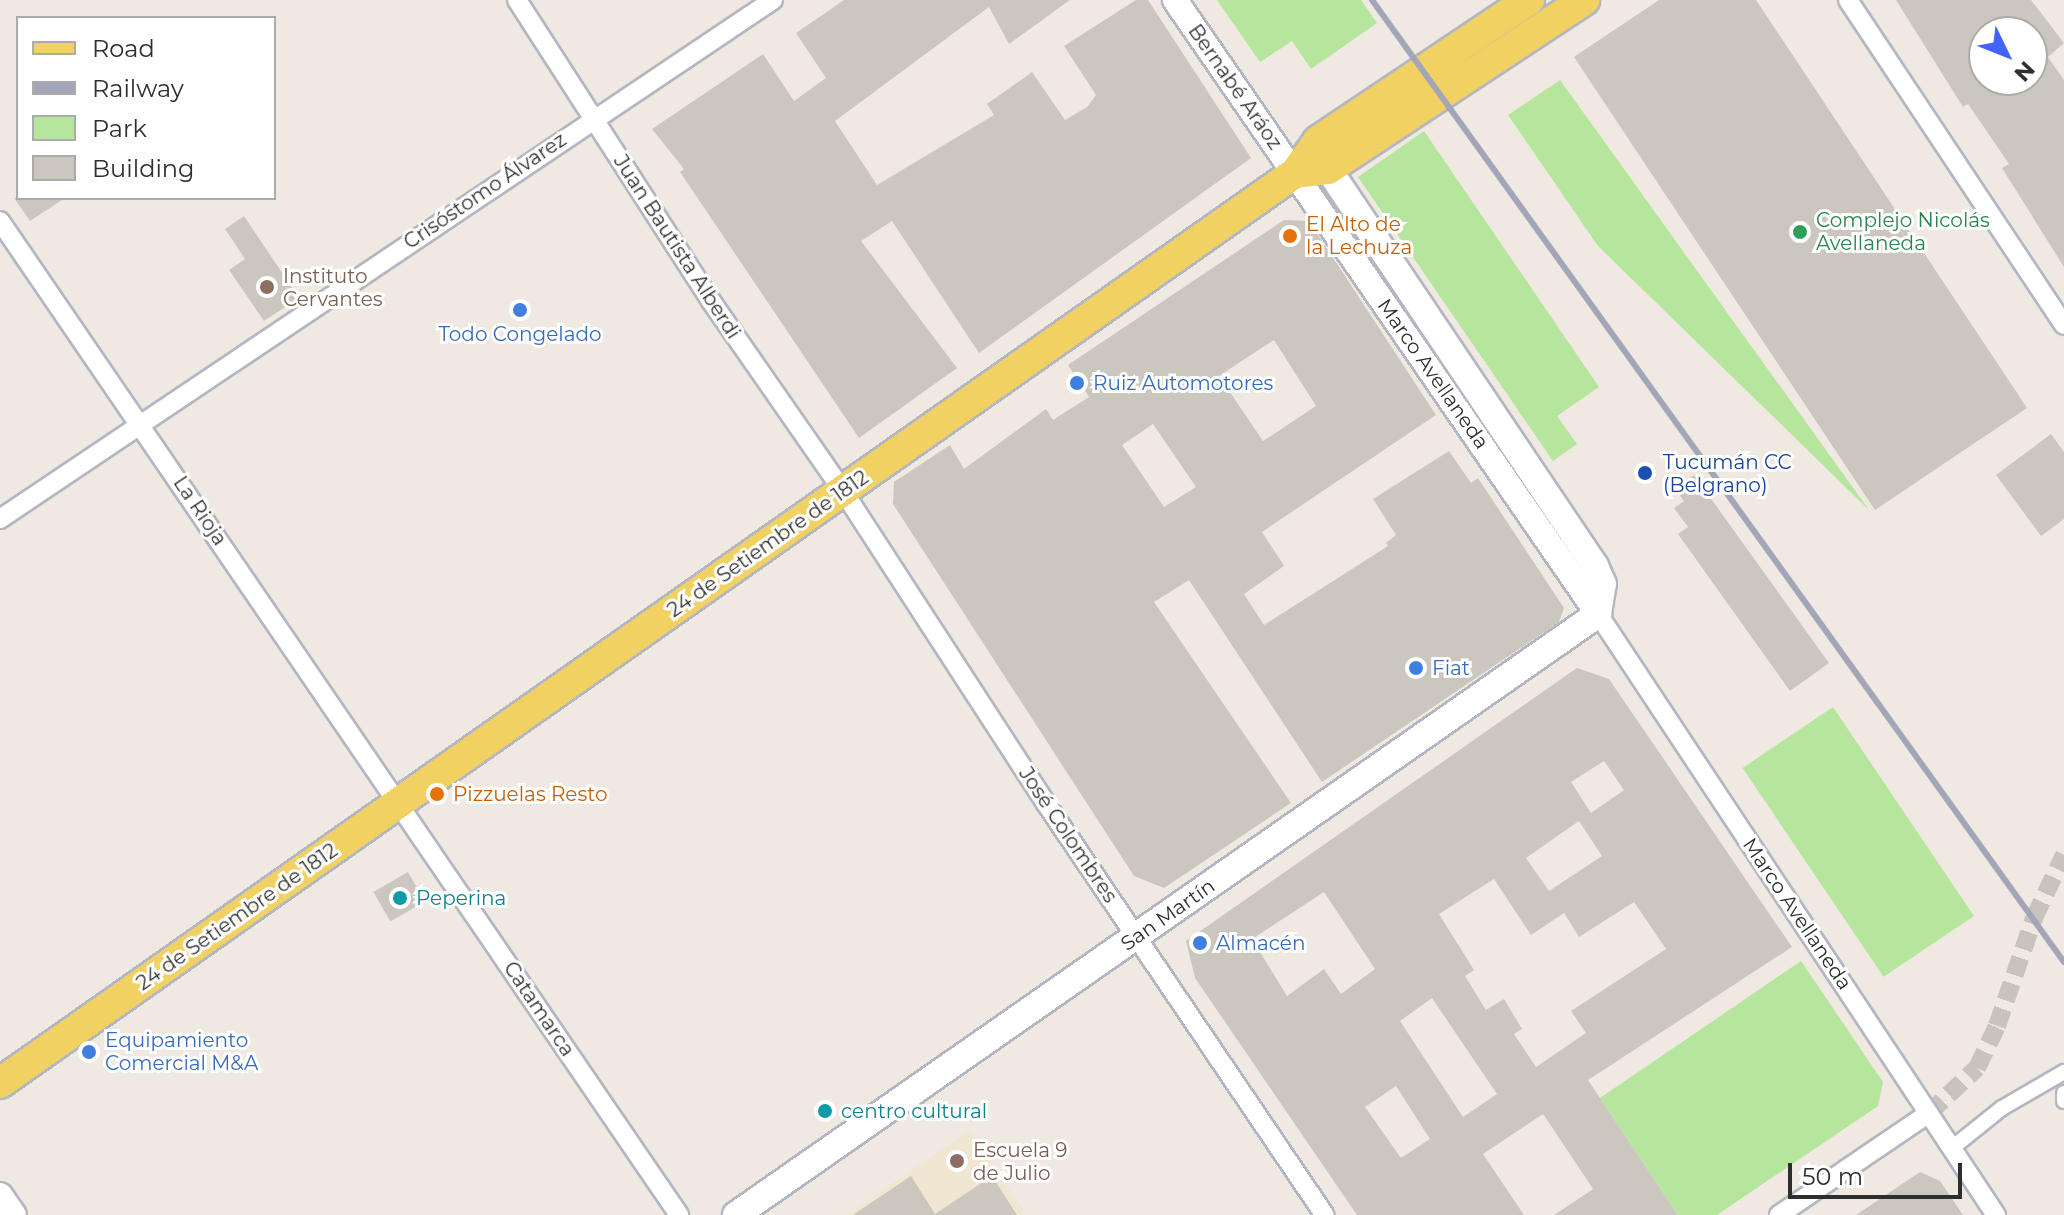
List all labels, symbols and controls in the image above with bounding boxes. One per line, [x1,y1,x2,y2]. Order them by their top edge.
legend [16,16,276,200]
north arrow [1968,16,2048,96]
street label: Bernabé Aráoz [1183,20,1287,154]
text: Road [92,34,155,63]
text: N [2009,56,2040,87]
text: Railway [92,74,184,103]
text: Park [92,114,147,143]
street label: Crisóstomo Álvarez [399,128,571,254]
street label: Juan Bautista Alberdi [609,151,745,343]
text: Building [92,154,195,183]
place label: Complejo Nicolás Avellaneda [1816,208,1990,255]
place label: El Alto de la Lechuza [1306,212,1412,259]
marker: Complejo Nicolás Avellaneda [1791,223,1809,241]
marker: El Alto de la Lechuza [1281,227,1299,245]
place label: Instituto Cervantes [283,264,382,311]
marker: Instituto Cervantes [258,278,276,296]
street label: Marco Avellaneda [1372,294,1494,454]
marker: Todo Congelado [511,301,529,319]
place label: Todo Congelado [438,322,602,346]
place label: Ruiz Automotores [1093,371,1273,395]
marker: Ruiz Automotores [1068,374,1086,392]
place label: Tucumán CC (Belgrano) [1663,450,1792,497]
marker: Tucumán CC (Belgrano) [1634,462,1656,484]
street label: 24 de Setiembre de 1812 [663,465,873,623]
street label: La Rioja [168,472,232,550]
place label: Fiat [1432,656,1470,680]
marker: Fiat [1407,659,1425,677]
street label: José Colombres [1014,763,1122,907]
place label: Pizzuelas Resto [453,782,607,806]
marker: Pizzuelas Resto [428,785,446,803]
street label: Marco Avellaneda [1737,834,1857,994]
street label: 24 de Setiembre de 1812 [132,838,342,996]
street label: San Martín [1116,874,1220,956]
place label: Peperina [416,886,506,910]
marker: Peperina [391,889,409,907]
place label: Almacén [1216,931,1305,955]
marker: Almacén [1191,934,1209,952]
street label: Catamarca [499,957,579,1061]
place label: Equipamiento Comercial M&A [105,1028,258,1075]
marker: Equipamiento Comercial M&A [80,1043,98,1061]
place label: centro cultural [841,1099,987,1123]
marker: centro cultural [816,1102,834,1120]
place label: Escuela 9 de Julio [973,1138,1067,1185]
scale bar [1792,1147,1966,1197]
marker: Escuela 9 de Julio [948,1152,966,1170]
text: 50 m [1802,1162,1863,1191]

